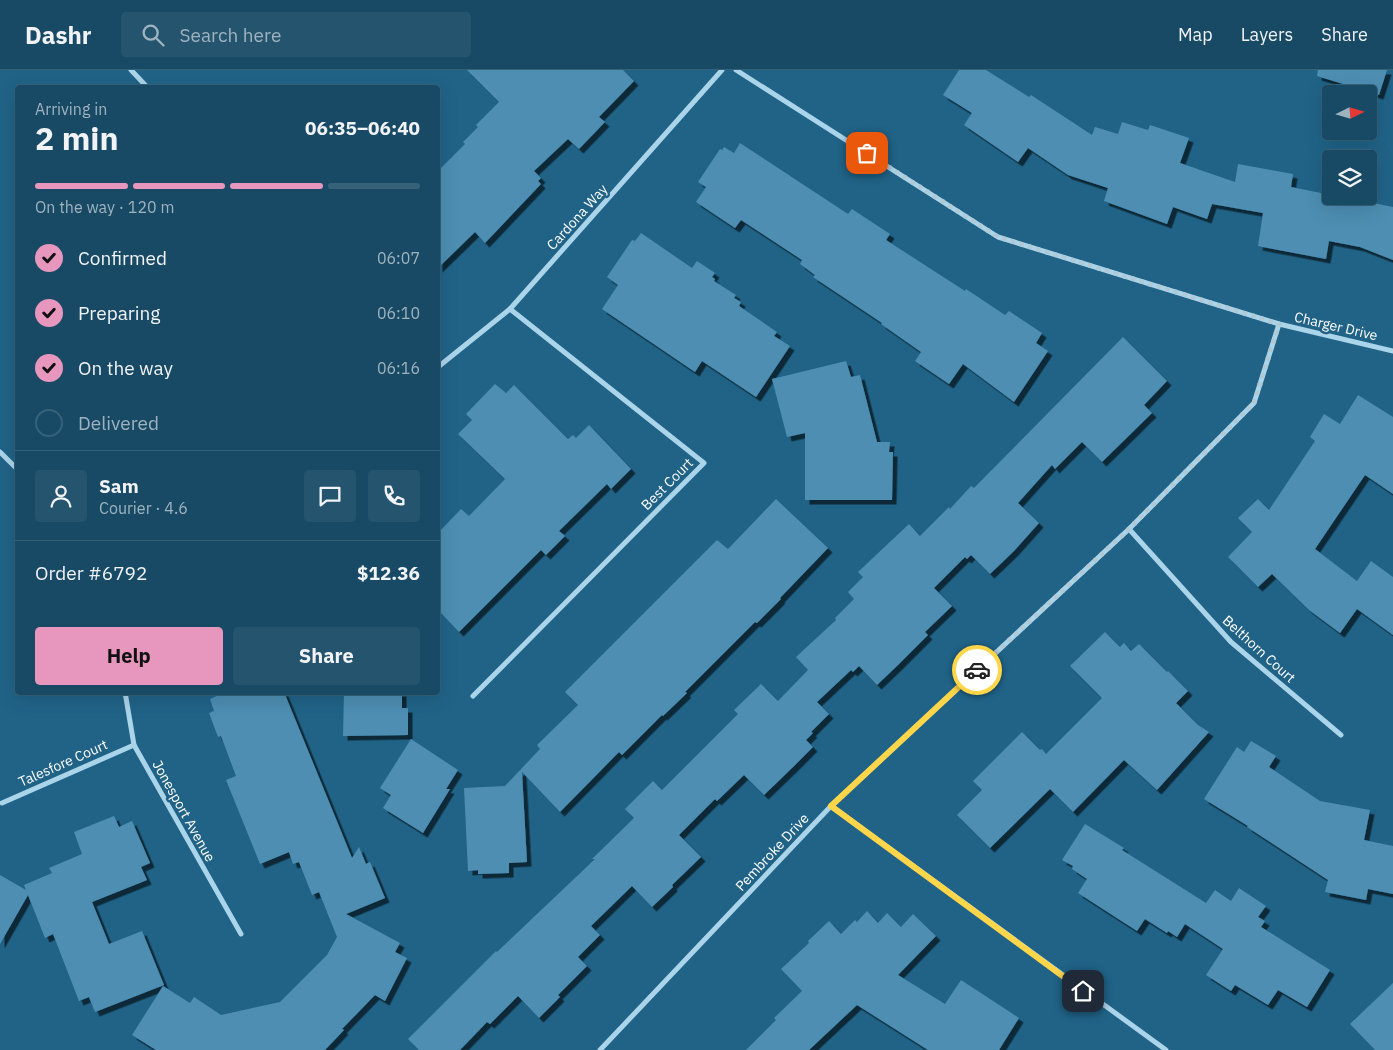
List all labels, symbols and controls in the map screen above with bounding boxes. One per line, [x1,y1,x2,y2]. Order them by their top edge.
search box [121,12,471,57]
text: Dashr [25,19,91,51]
icon: search [139,21,167,49]
text: Search here [179,23,281,47]
text: Map [1178,23,1213,46]
text: Layers [1241,23,1293,46]
text: Share [1321,23,1368,46]
north arrow [1322,85,1378,140]
map controls [1322,85,1377,205]
text: Arriving in [35,99,107,119]
text: 06:35–06:40 [305,116,420,140]
text: 2 min [35,117,119,159]
pin [846,132,888,174]
icon: bag [853,139,881,167]
button: layers [1322,150,1377,205]
street label: Cardona Way [543,180,611,254]
text: On the way · 120 m [35,197,174,217]
icon: check [35,244,63,272]
text: Confirmed [78,246,167,270]
text: 06:07 [377,248,420,268]
icon: check [35,299,63,327]
text: Preparing [78,301,160,325]
text: 06:10 [377,303,420,323]
street label: Charger Drive [1293,308,1380,344]
icon: check [35,354,63,382]
text: On the way [78,356,173,380]
text: 06:16 [377,358,420,378]
text: Delivered [78,411,159,435]
street label: Best Court [637,454,697,514]
button: person [35,470,87,522]
button: chat [304,470,356,522]
button: phone [368,470,420,522]
text: Sam [99,474,139,498]
text: Courier · 4.6 [99,498,188,518]
text: Order #6792 [35,561,147,585]
text: $12.36 [357,561,420,585]
street label: Belthorn Court [1219,611,1299,687]
button: Help [35,627,223,685]
button: Share [233,627,420,685]
courier [952,645,1002,695]
icon: car [963,656,991,684]
street label: Talesfore Court [16,735,110,791]
street label: Jonesport Avenue [149,757,220,865]
street label: Pembroke Drive [731,809,813,895]
pin [1062,970,1104,1012]
icon: home [1069,977,1097,1005]

